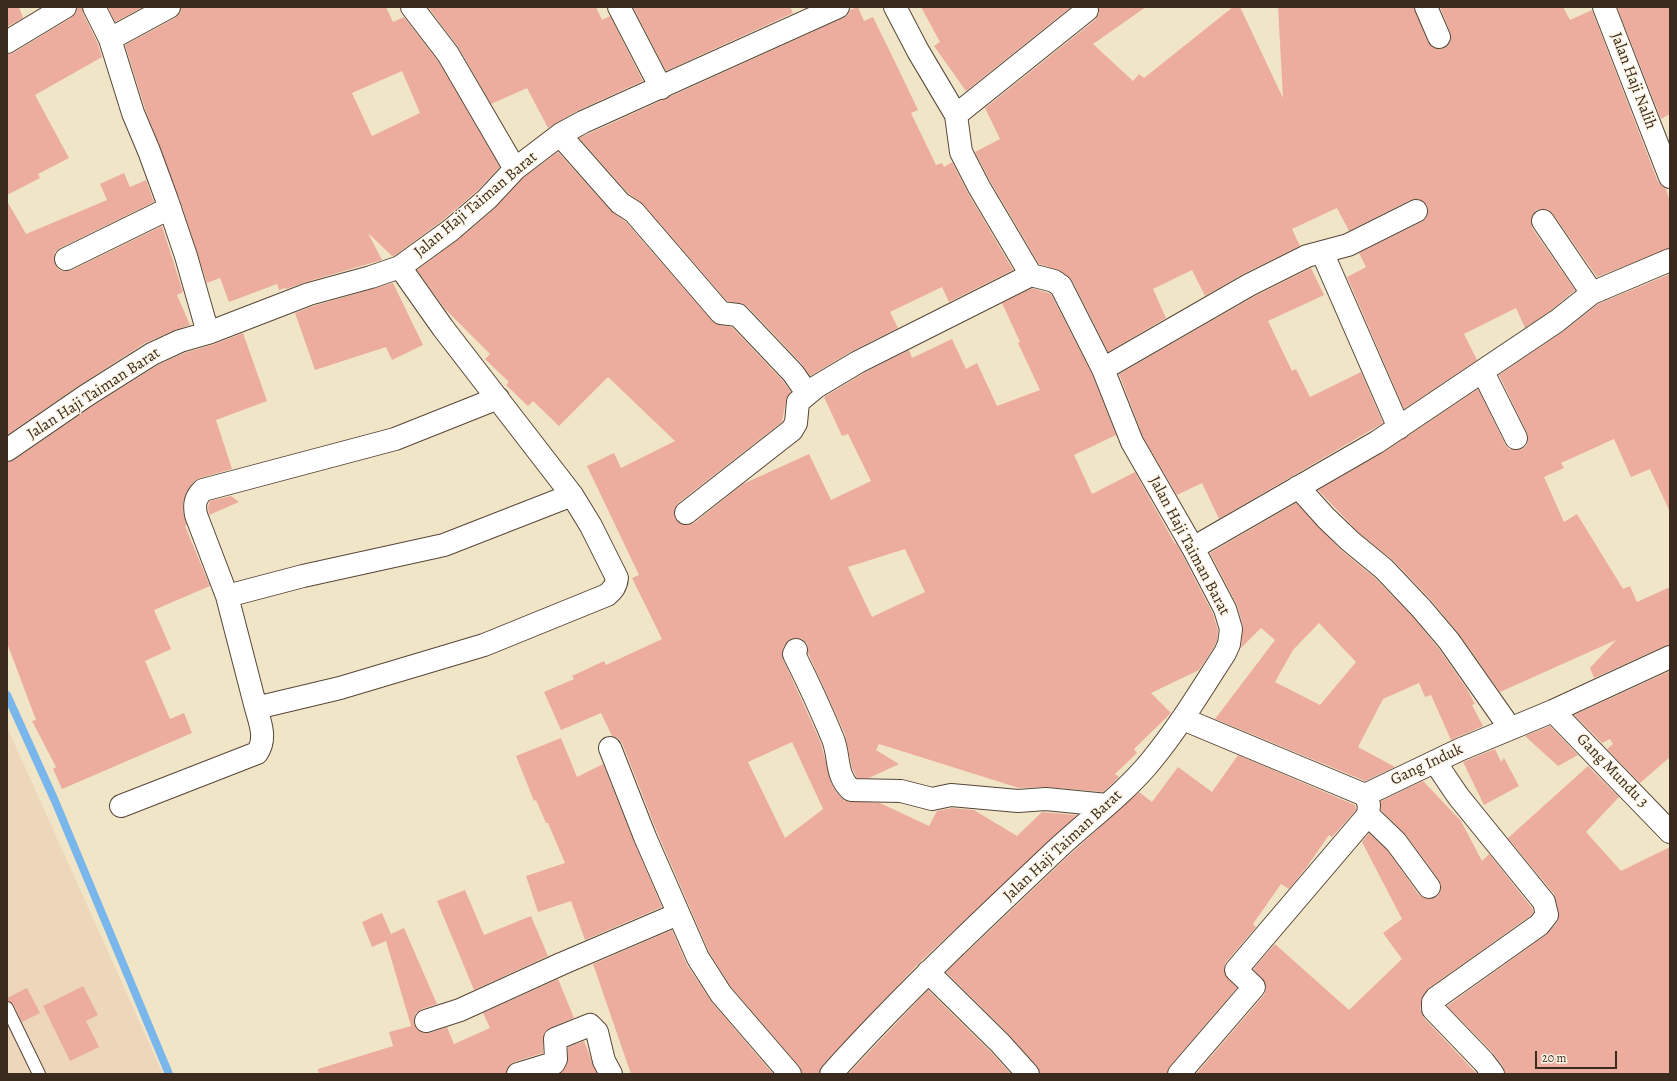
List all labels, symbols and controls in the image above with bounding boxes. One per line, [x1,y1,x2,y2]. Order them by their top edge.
street label: Jalan Haji Nalih [1606,30,1660,132]
street label: Jalan Haji Taiman Barat [411,148,541,262]
street label: Jalan Haji Taiman Barat [24,344,164,444]
street label: Jalan Haji Taiman Barat [1144,473,1234,619]
street label: Gang Mundu 3 [1572,730,1652,812]
street label: Gang Induk [1388,740,1466,790]
street label: Jalan Haji Taiman Barat [1000,786,1126,906]
scale bar [1537,1043,1619,1069]
text: 20 m [1542,1050,1566,1066]

